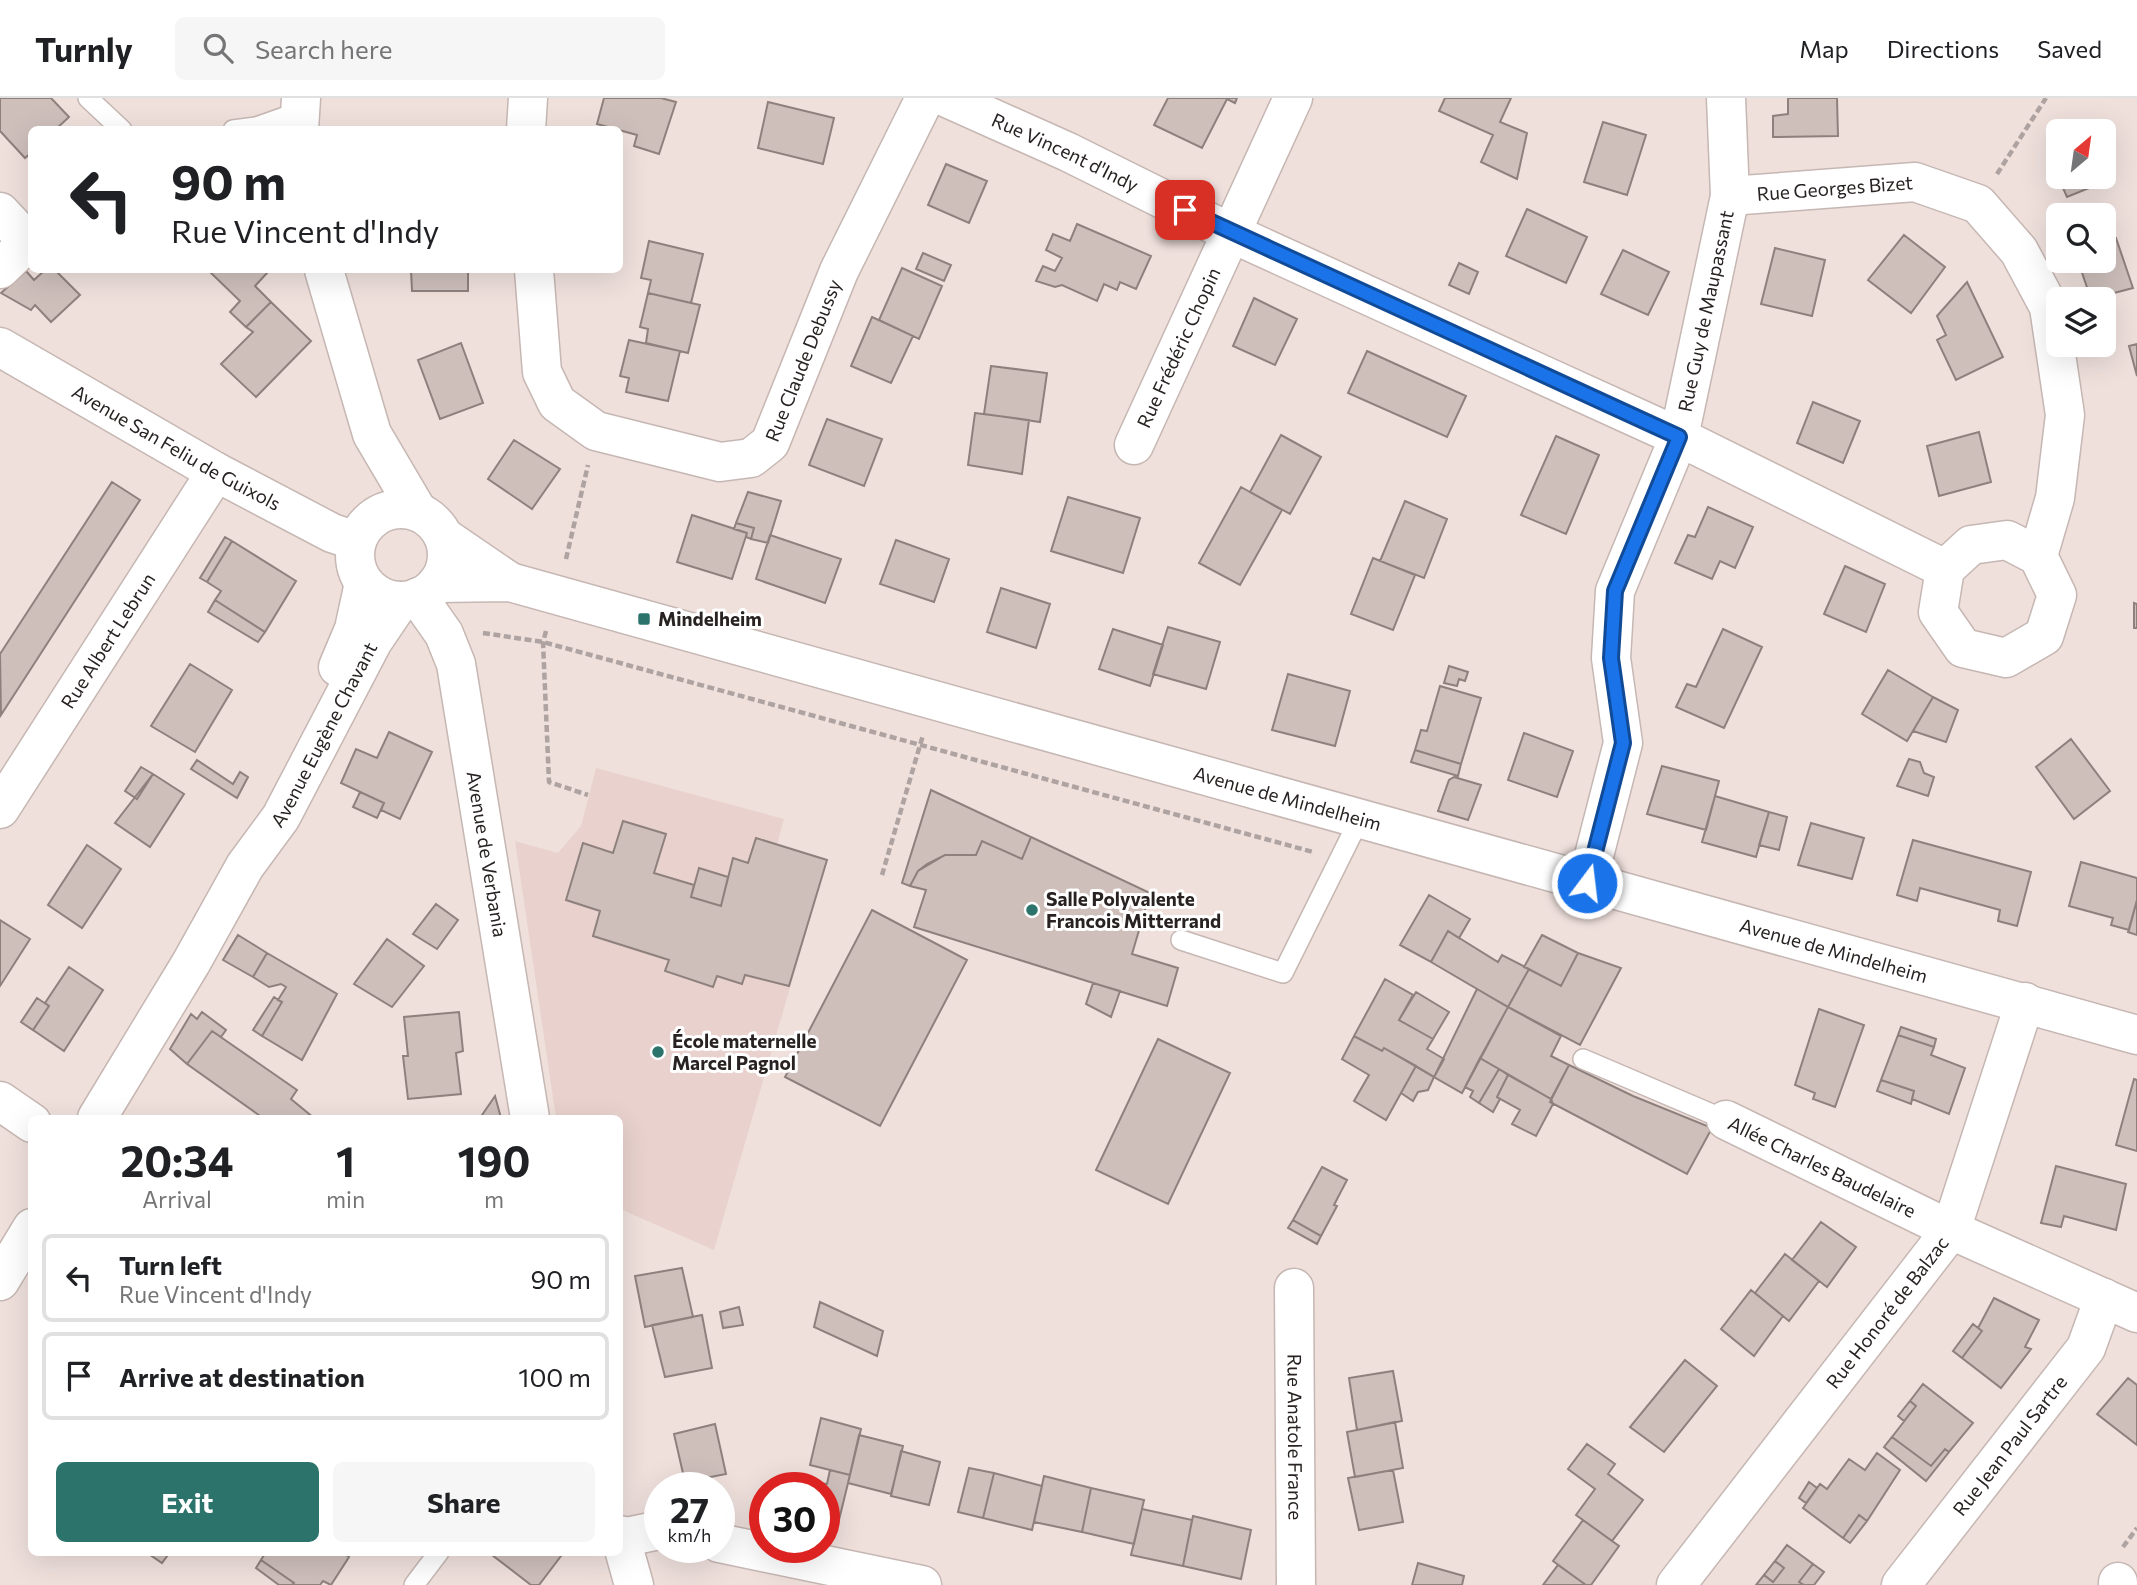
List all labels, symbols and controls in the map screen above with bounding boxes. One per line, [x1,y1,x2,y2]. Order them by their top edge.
search box [175,17,665,80]
text: Turnly [35,28,133,69]
icon: search [199,29,237,67]
text: Search here [255,33,392,64]
text: Map [1799,34,1849,63]
text: Directions [1887,34,1999,63]
text: Saved [2037,34,2102,63]
street label: Rue Vincent d'Indy [988,108,1143,196]
north arrow [2046,119,2116,189]
map controls [2046,119,2116,357]
text: 90 m [171,150,286,210]
icon: left [56,154,147,245]
street label: Rue Georges Bizet [1756,170,1914,205]
pin [1155,180,1215,240]
icon: arrive [1166,191,1204,229]
button: search [2046,203,2116,273]
street label: Rue Guy de Maupassant [1673,208,1738,414]
text: Rue Vincent d'Indy [171,210,439,250]
street label: Rue Frédéric Chopin [1131,264,1225,431]
street label: Rue Claude Debussy [760,276,846,445]
button: layers [2046,287,2116,357]
street label: Avenue San Feliu de Guixols [68,379,285,515]
street label: Rue Albert Lebrun [56,568,159,712]
place label: Mindelheim [658,607,762,630]
marker: Mindelheim [636,611,652,627]
street label: Avenue Eugène Chavant [266,638,381,831]
street label: Avenue de Mindelheim [1191,761,1384,835]
street label: Avenue de Verbania [463,769,512,939]
position arrow [1550,846,1624,920]
place label: Salle Polyvalente Francois Mitterrand [1046,887,1221,932]
marker: Salle Polyvalente Francois Mitterrand [1024,902,1040,918]
street label: Avenue de Mindelheim [1737,913,1930,987]
place label: École maternelle Marcel Pagnol [672,1029,816,1074]
marker: École maternelle Marcel Pagnol [650,1044,666,1060]
street label: Allée Charles Baudelaire [1725,1111,1920,1222]
text: 20:34 [121,1134,233,1186]
text: 1 [336,1134,355,1186]
text: 190 [458,1134,530,1186]
text: Arrival [142,1185,212,1213]
text: min [326,1185,365,1213]
text: m [484,1185,504,1213]
street label: Rue Honoré de Balzac [1821,1231,1953,1393]
text: Turn left [119,1249,222,1280]
icon: left [60,1259,98,1297]
text: 90 m [531,1263,591,1294]
text: Rue Vincent d'Indy [119,1280,312,1308]
street label: Rue Anatole France [1283,1354,1308,1520]
icon: arrive [60,1357,98,1395]
text: Arrive at destination [119,1361,365,1392]
text: 100 m [518,1361,591,1392]
street label: Rue Jean Paul Sartre [1948,1370,2071,1520]
button: Exit [56,1462,319,1542]
button: Share [333,1462,595,1542]
speed limit sign: 30 [749,1472,840,1563]
text: 27 [670,1487,709,1530]
text: km/h [668,1524,711,1546]

